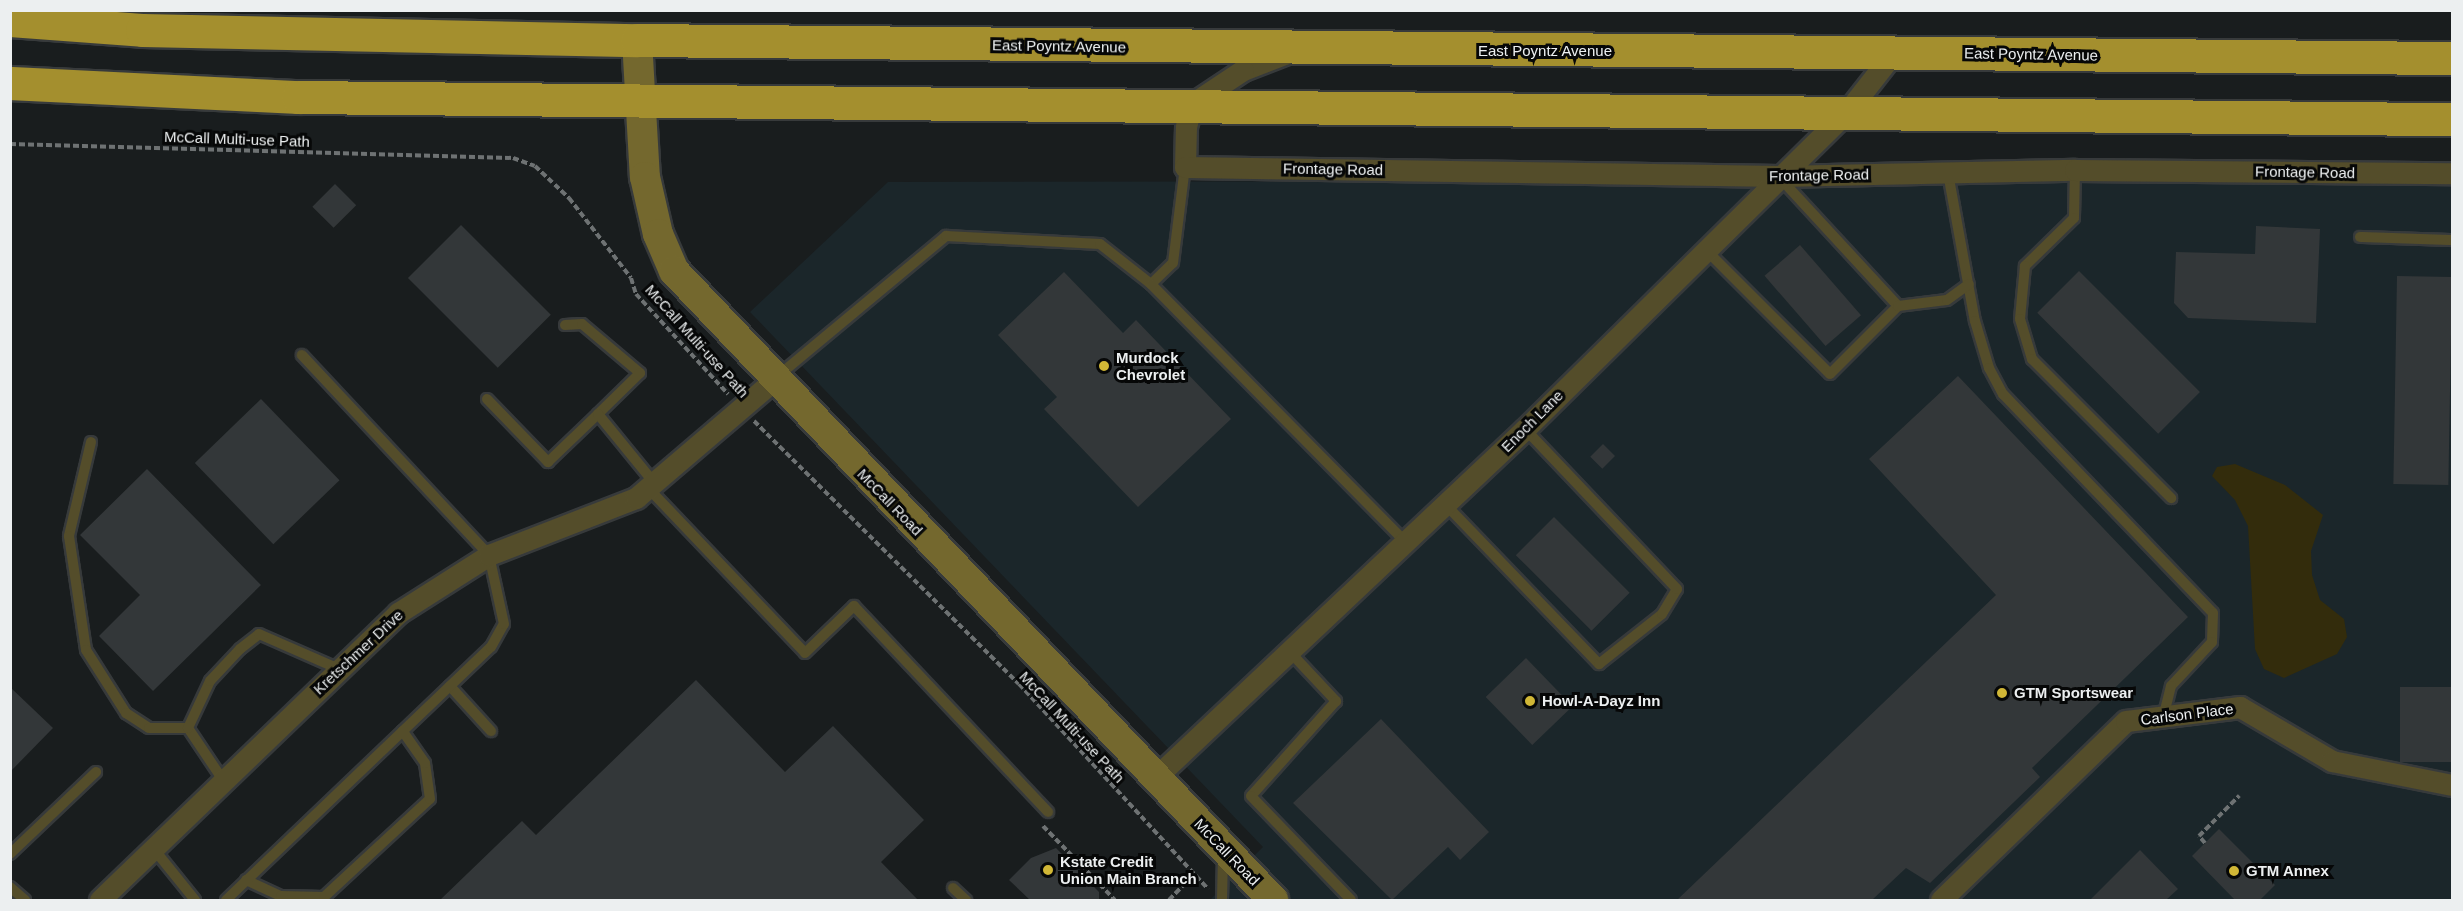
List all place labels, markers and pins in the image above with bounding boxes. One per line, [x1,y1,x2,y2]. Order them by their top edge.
place label: Murdock Chevrolet [1116,348,1185,383]
marker: Murdock Chevrolet [1097,359,1111,373]
place label: GTM Sportswear [2014,684,2133,702]
marker: GTM Sportswear [1995,686,2009,700]
place label: Howl-A-Dayz Inn [1542,692,1660,710]
marker: Howl-A-Dayz Inn [1523,694,1537,708]
place label: Kstate Credit Union Main Branch [1060,852,1197,887]
place label: GTM Annex [2246,862,2329,880]
marker: Kstate Credit Union Main Branch [1041,863,1055,877]
marker: GTM Annex [2227,864,2241,878]

